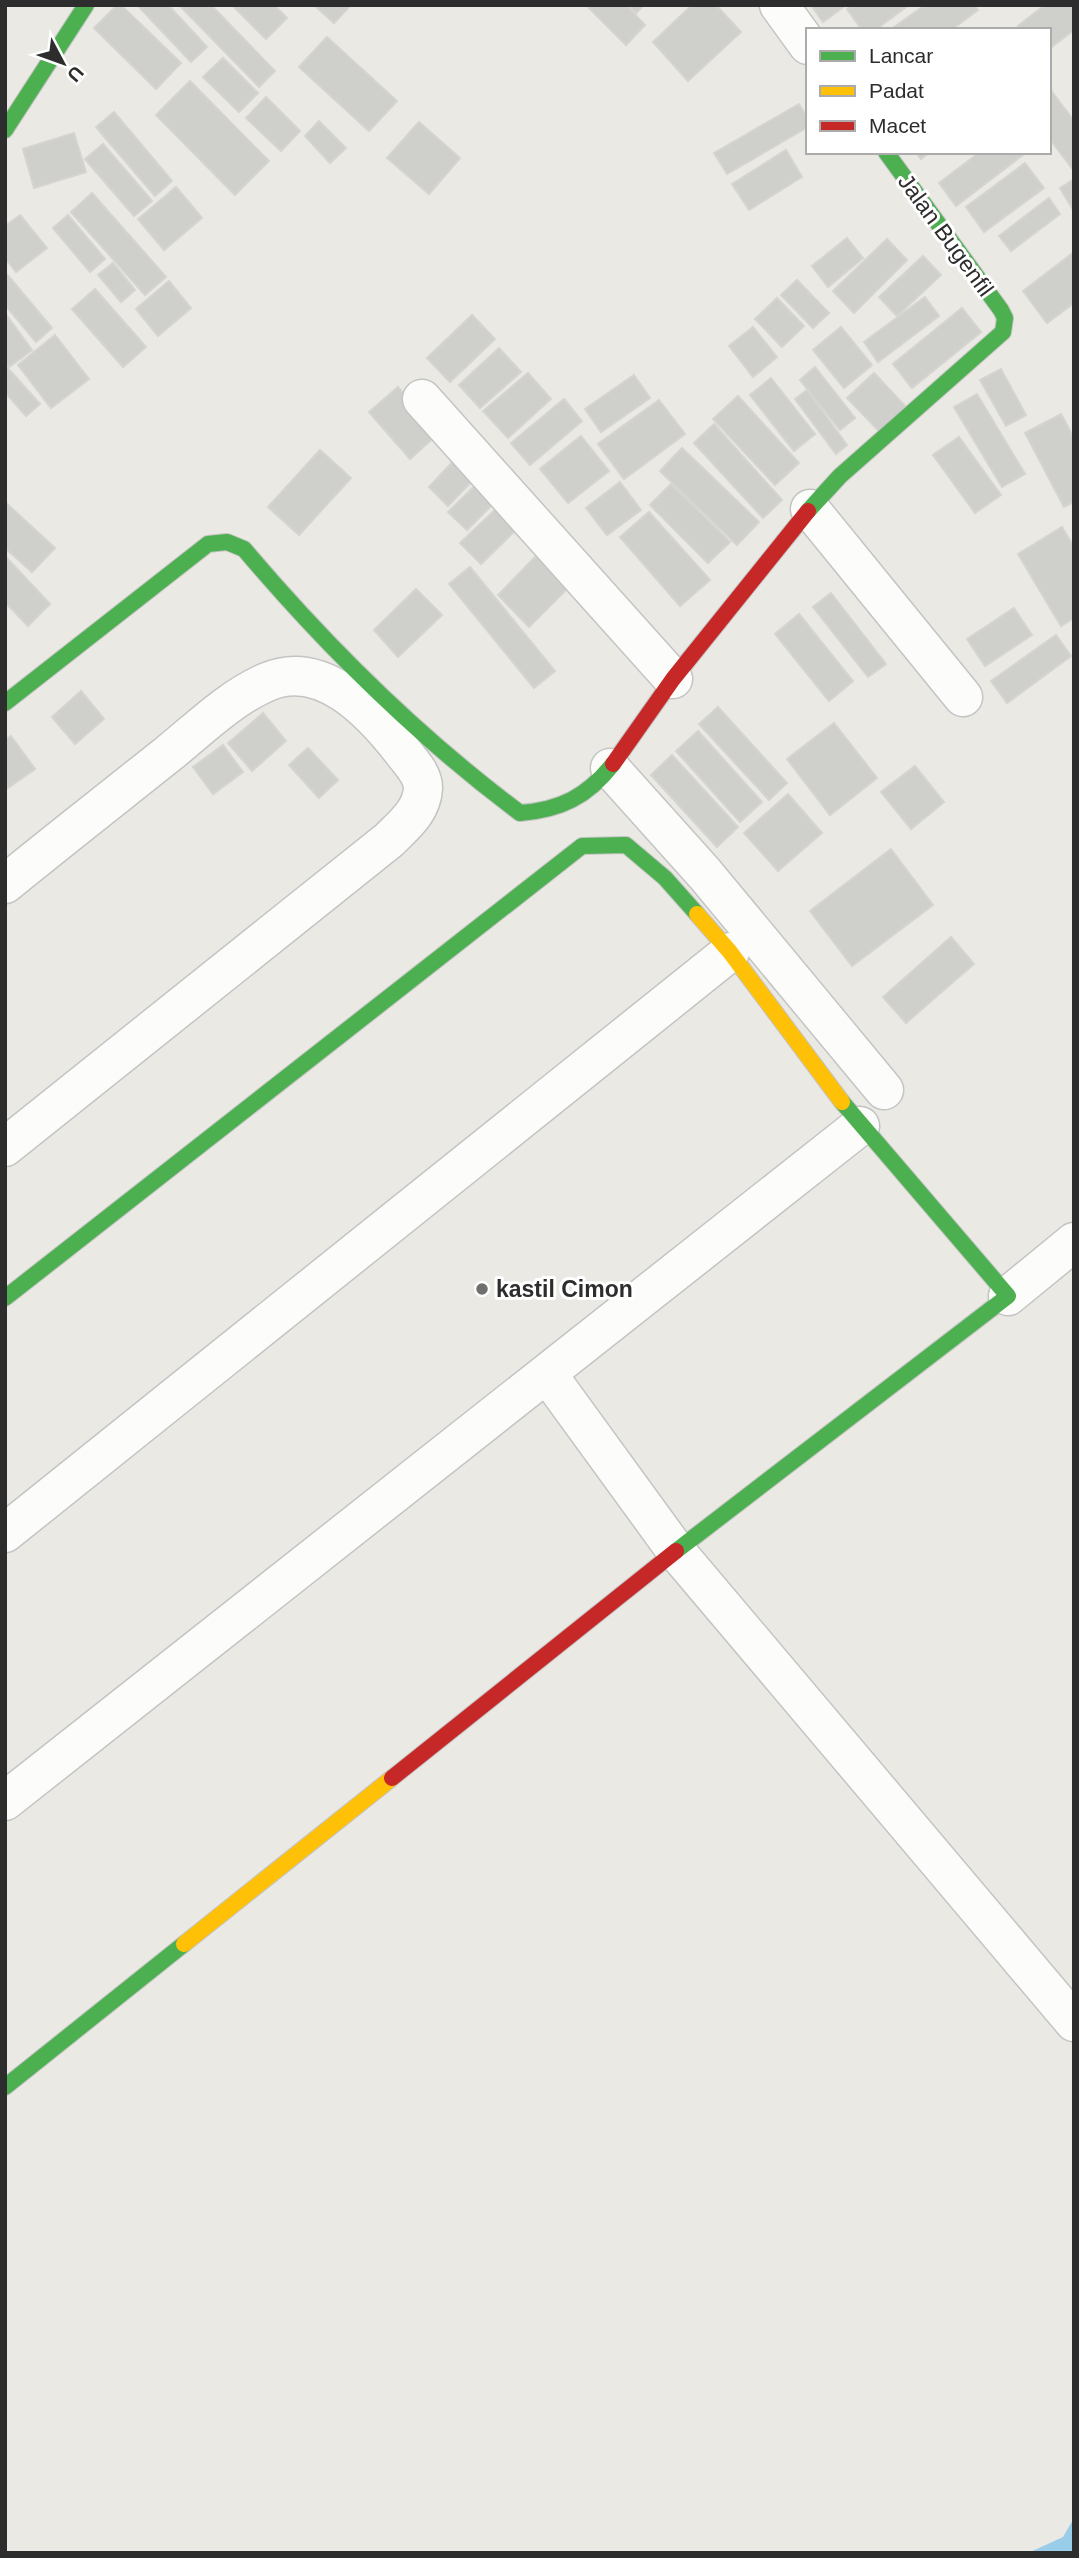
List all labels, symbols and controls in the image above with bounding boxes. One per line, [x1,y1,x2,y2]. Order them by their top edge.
north arrow [28,28,98,98]
legend [806,28,1051,154]
text: Lancar [869,44,933,67]
text: U [63,62,88,86]
text: Padat [869,79,924,102]
text: Macet [869,114,926,137]
street label: Jalan Bugenfil [893,169,999,301]
place label: kastil Cimon [496,1276,633,1302]
marker: kastil Cimon [474,1281,490,1297]

